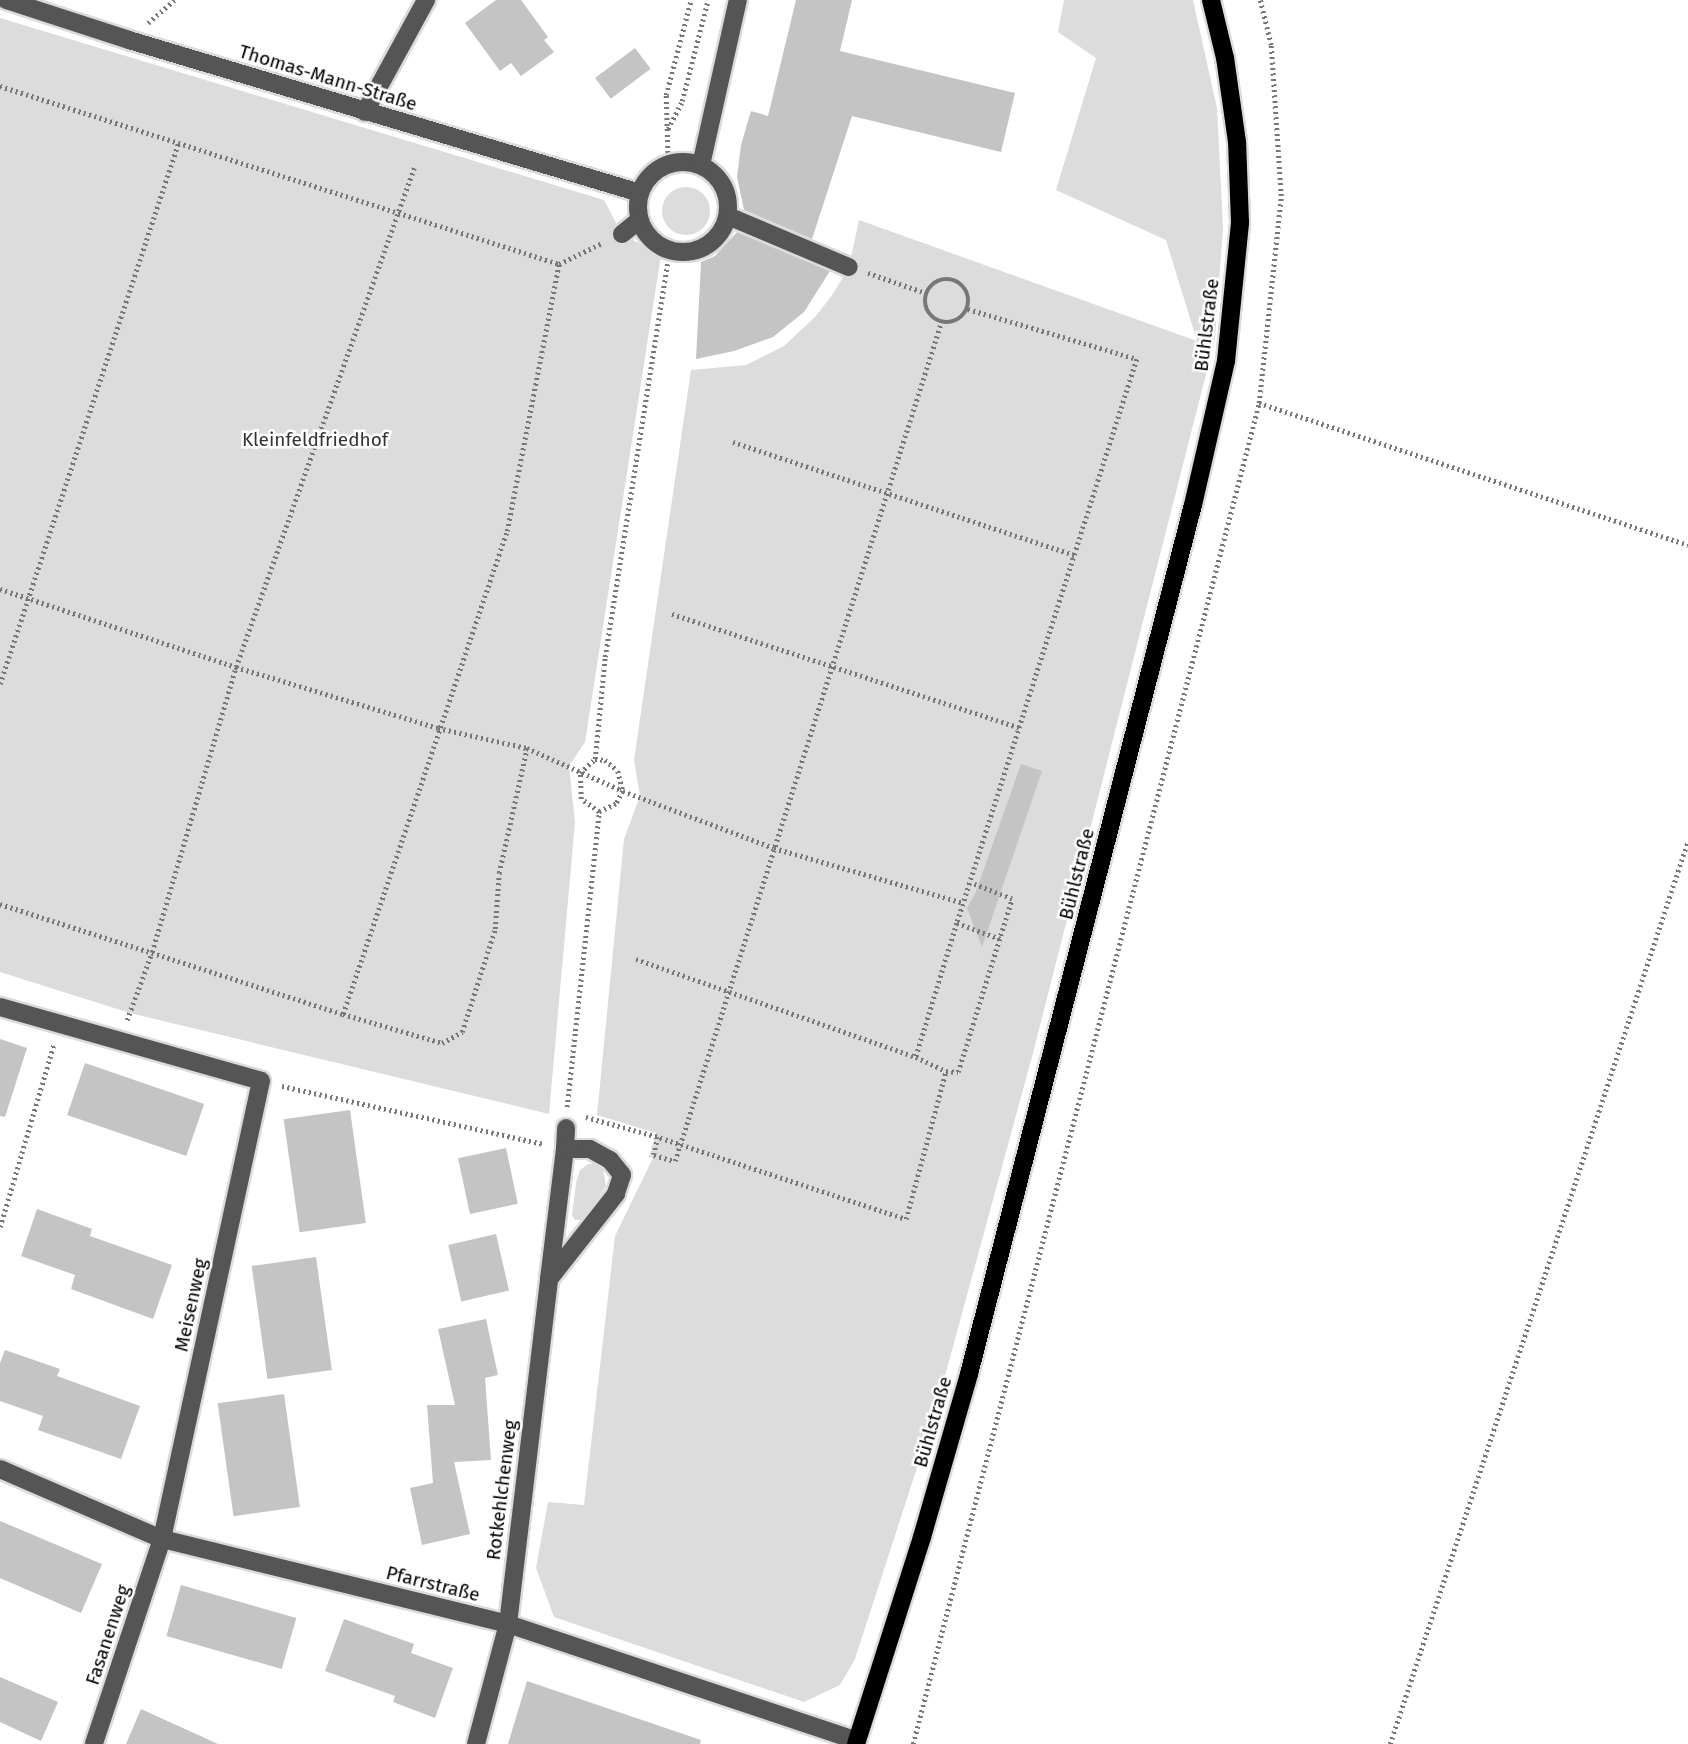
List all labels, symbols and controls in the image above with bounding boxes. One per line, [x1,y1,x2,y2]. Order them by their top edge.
street label: Thomas-Mann-Straße [236,40,420,116]
street label: Bühlstraße [1190,277,1224,373]
park label: Kleinfeldfriedhof [242,429,388,451]
street label: Bühlstraße [1055,826,1099,922]
street label: Meisenweg [170,1256,212,1354]
street label: Bühlstraße [909,1374,957,1470]
street label: Rotkehlchenweg [482,1419,522,1561]
street label: Pfarrstraße [384,1561,482,1607]
street label: Fasanenweg [81,1582,135,1688]

